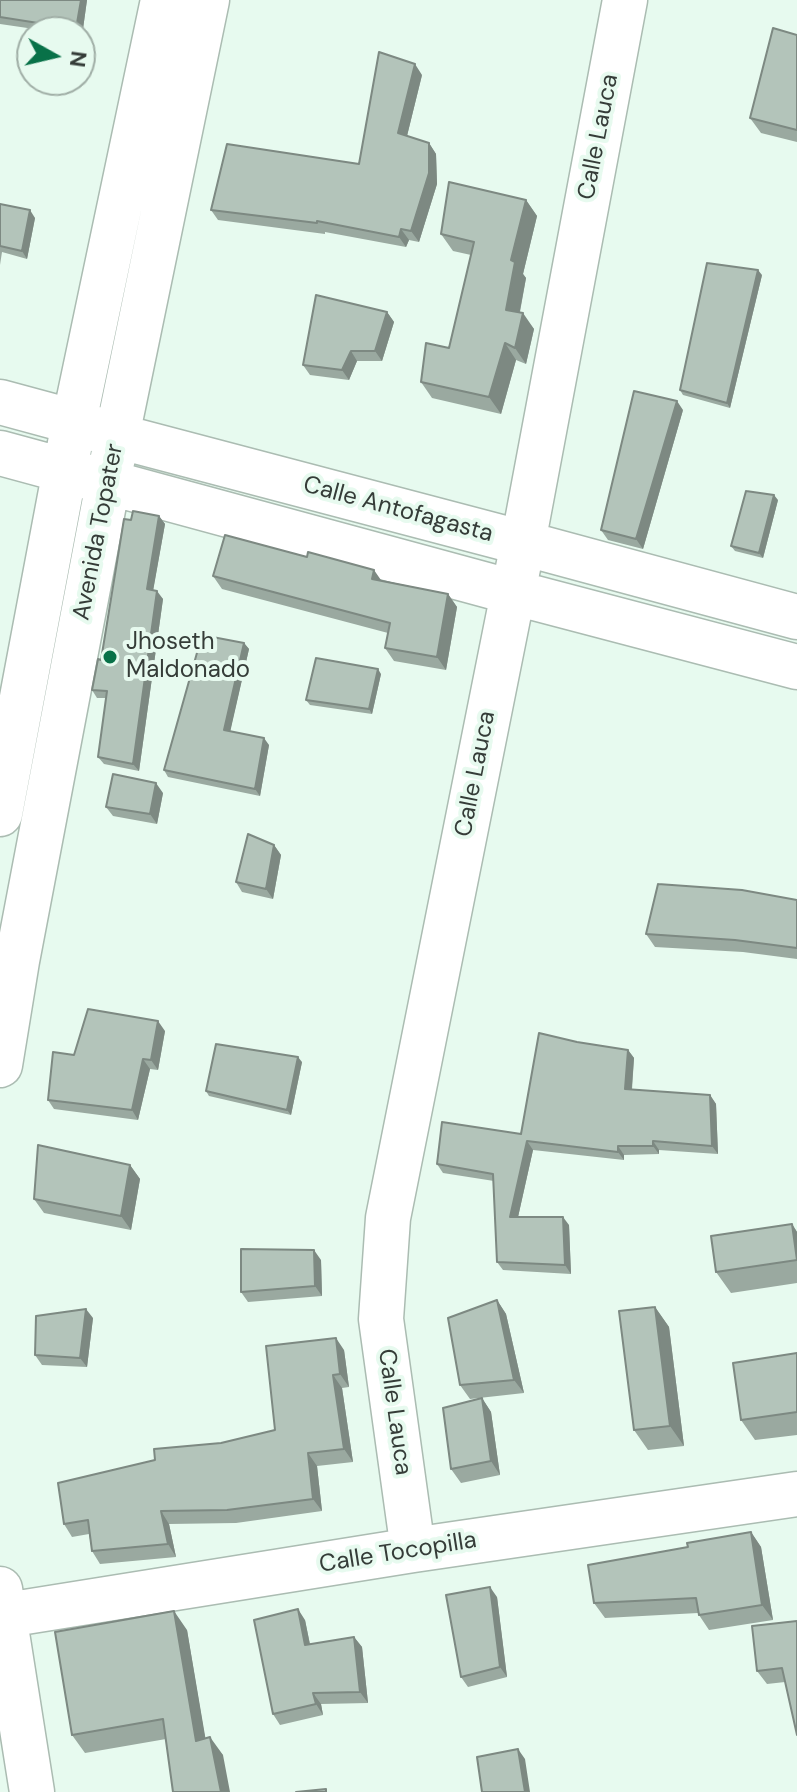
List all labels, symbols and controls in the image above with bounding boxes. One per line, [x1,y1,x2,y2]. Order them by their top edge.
north arrow [16,16,96,96]
text: N [63,49,94,69]
street label: Calle Lauca [573,72,625,202]
street label: Avenida Topater [68,441,130,623]
street label: Calle Antofagasta [300,471,496,549]
place label: Jhoseth Maldonado [126,629,250,685]
marker: Jhoseth Maldonado [101,648,119,666]
street label: Calle Lauca [450,709,502,839]
street label: Calle Lauca [371,1347,417,1477]
street label: Calle Tocopilla [317,1526,479,1580]

